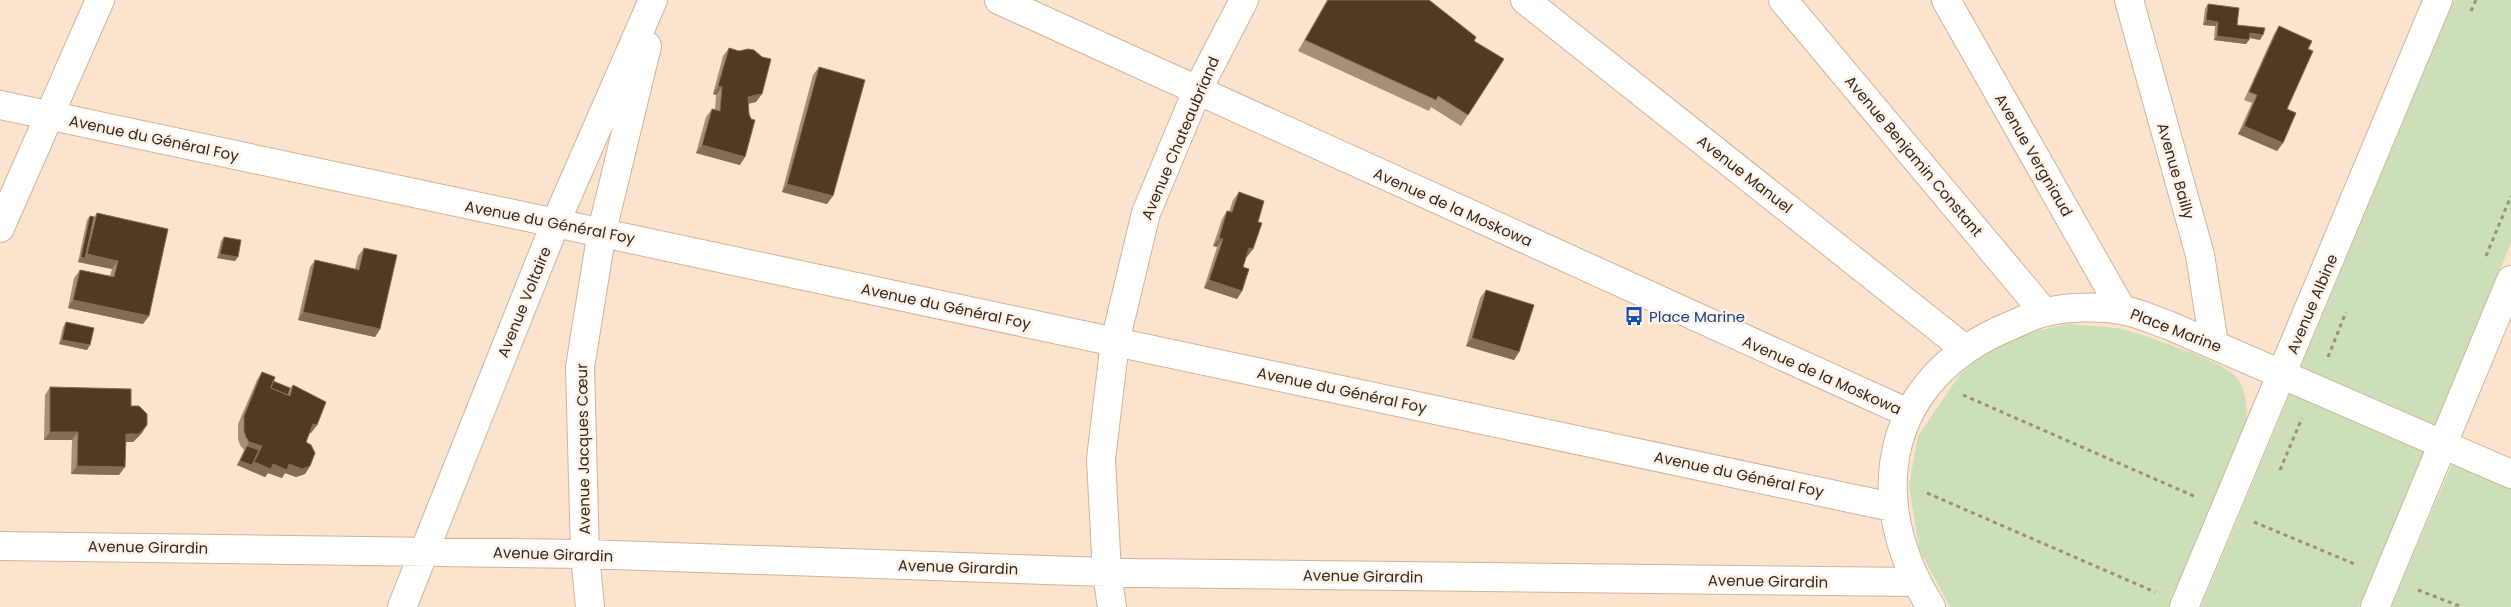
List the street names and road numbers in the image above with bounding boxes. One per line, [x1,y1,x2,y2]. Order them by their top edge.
street label: Avenue Chateaubriand [1136,53,1224,223]
street label: Avenue Benjamin Constant [1840,71,1988,241]
street label: Avenue Vergniaud [1990,90,2078,220]
street label: Avenue du Général Foy [67,110,241,166]
street label: Avenue Bailly [2152,120,2200,222]
street label: Avenue Manuel [1693,130,1797,218]
street label: Avenue de la Moskowa [1370,162,1536,252]
street label: Avenue du Général Foy [463,195,637,249]
street label: Avenue Voltaire [492,243,556,361]
street label: Avenue Albine [2281,251,2343,357]
street label: Avenue du Général Foy [859,278,1033,334]
street label: Place Marine [2127,303,2225,357]
street label: Avenue de la Moskowa [1739,330,1905,420]
street label: Avenue du Général Foy [1255,362,1429,418]
street label: Avenue Jacques Cœur [571,363,595,535]
street label: Avenue du Général Foy [1652,446,1826,502]
street label: Avenue Girardin [88,535,208,559]
street label: Avenue Girardin [492,541,614,567]
street label: Avenue Girardin [897,554,1019,580]
street label: Avenue Girardin [1303,564,1423,588]
street label: Avenue Girardin [1708,569,1828,593]

